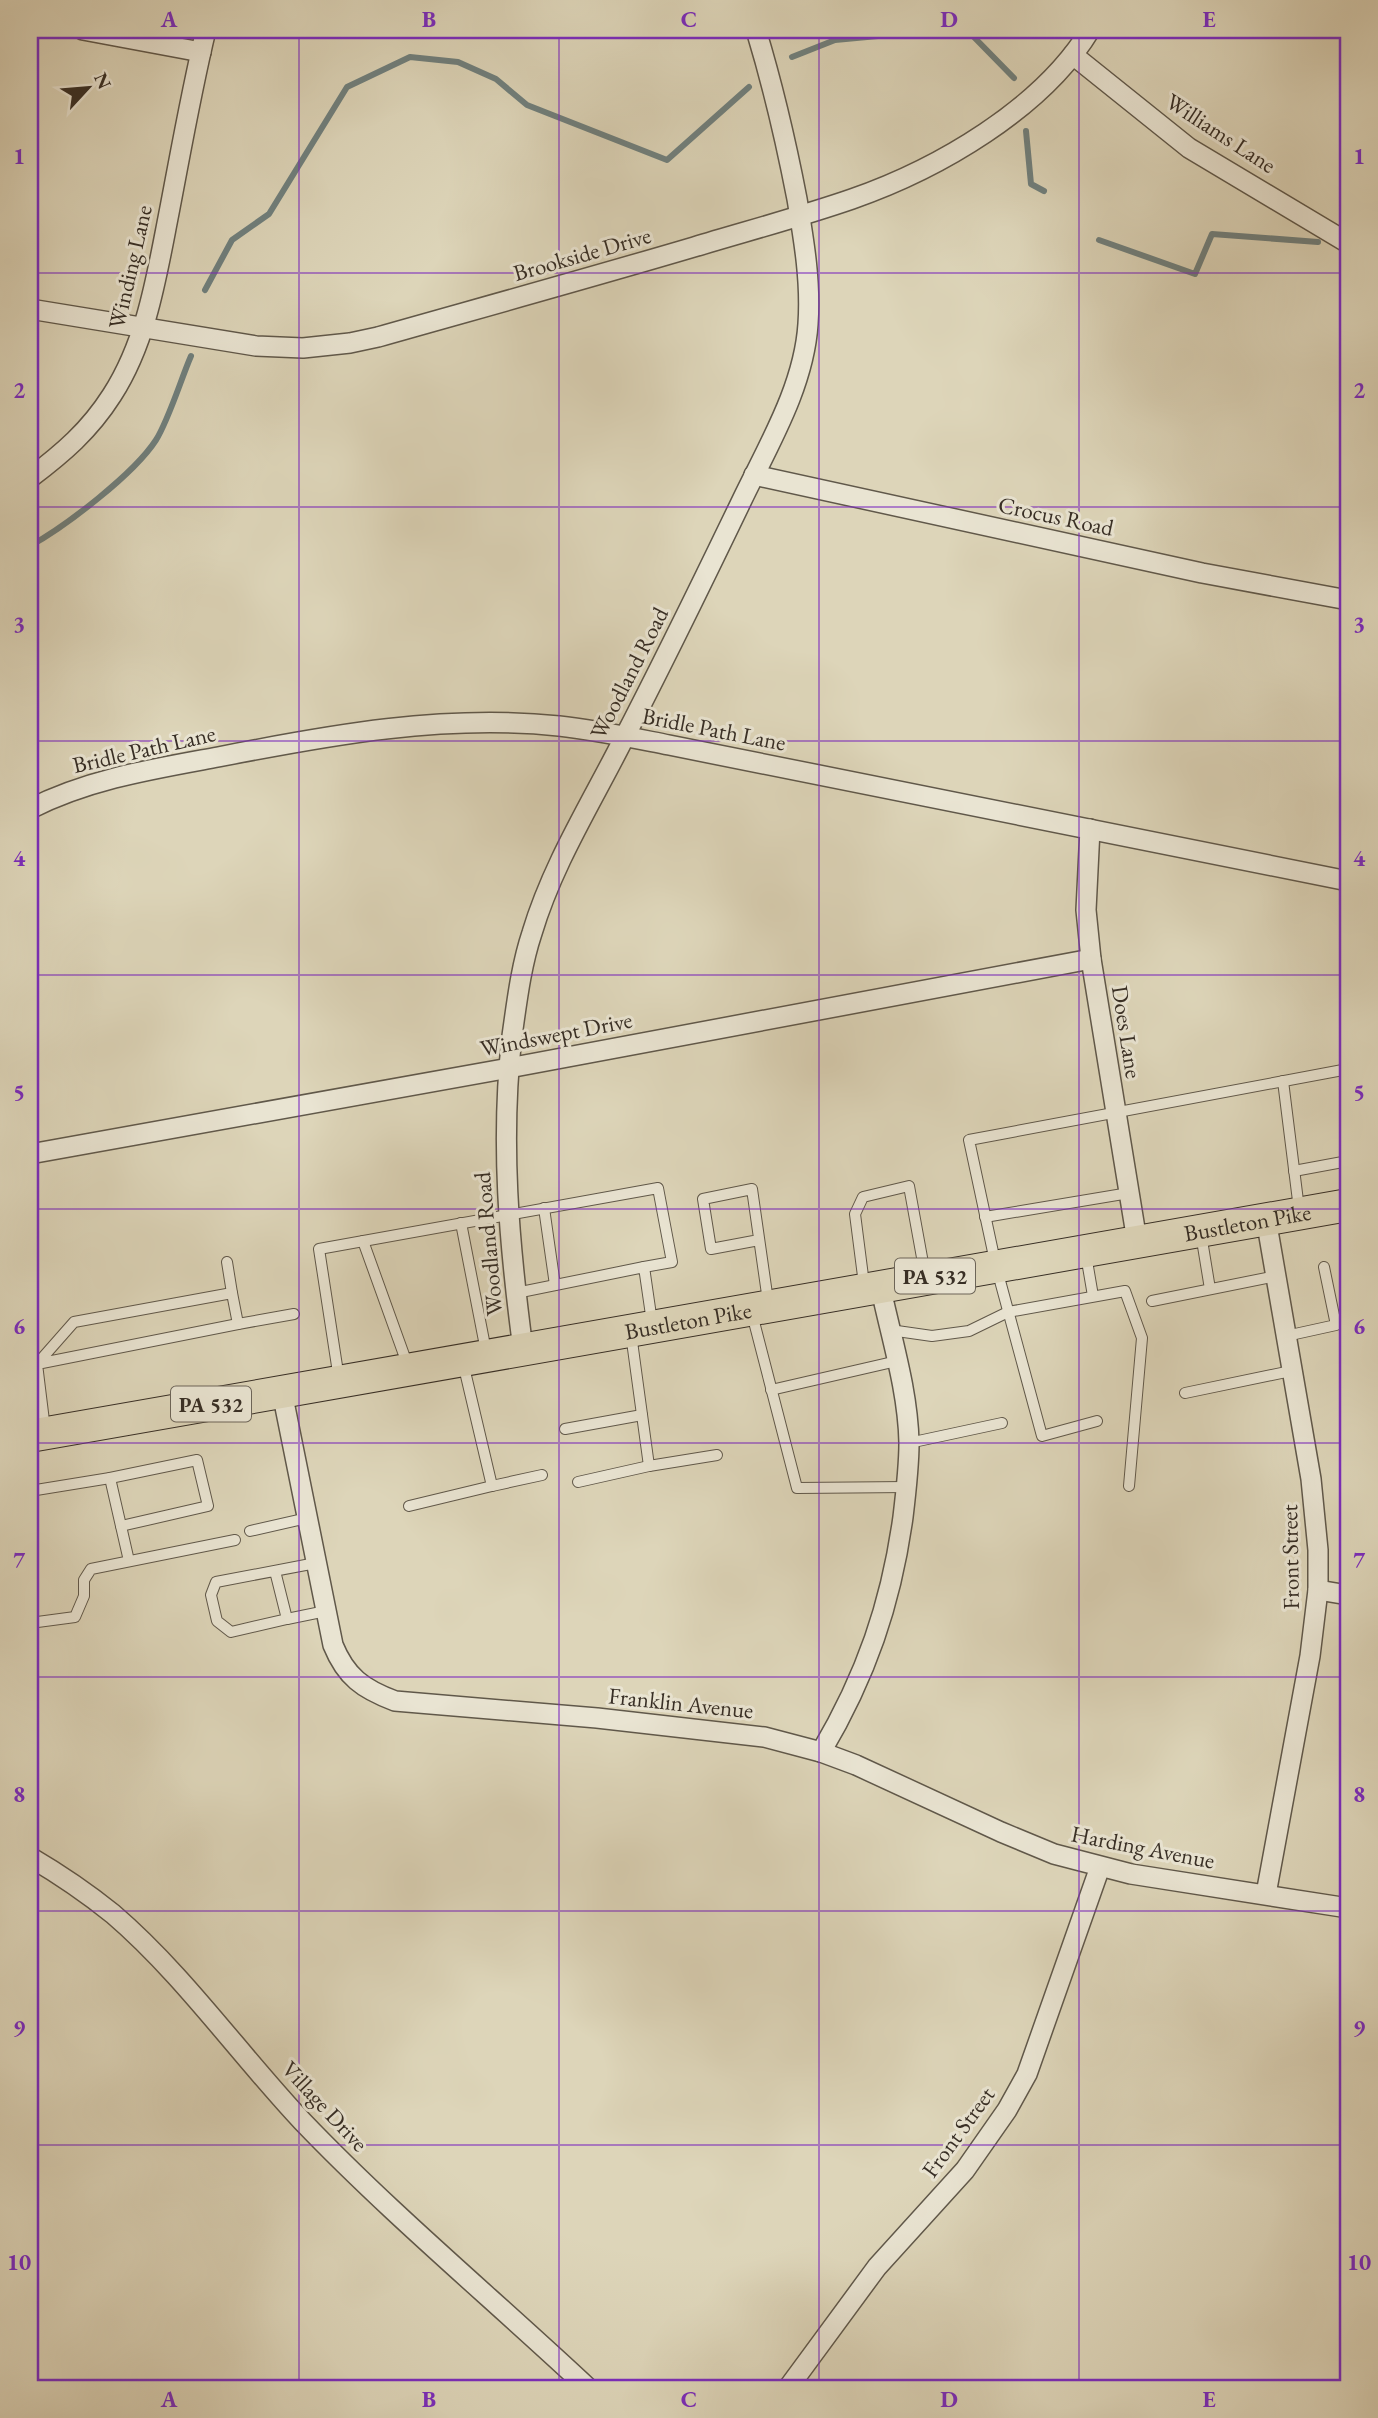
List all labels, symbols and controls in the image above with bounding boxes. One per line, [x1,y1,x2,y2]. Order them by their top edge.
text: A [160,4,178,34]
text: B [422,4,436,34]
text: C [681,4,697,34]
text: D [940,4,958,34]
text: E [1202,4,1216,34]
north arrow [52,52,122,122]
text: N [88,68,118,94]
street label: Williams Lane [1160,86,1282,180]
text: 1 [13,141,25,171]
text: 1 [1353,141,1365,171]
street label: Winding Lane [101,202,159,332]
street label: Brookside Drive [510,220,654,288]
text: 2 [13,375,25,405]
text: 2 [1353,375,1365,405]
street label: Crocus Road [996,489,1117,543]
street label: Woodland Road [583,602,675,744]
text: 3 [13,609,25,639]
text: 3 [1353,609,1365,639]
street label: Bridle Path Lane [640,700,788,758]
street label: Bridle Path Lane [70,718,218,780]
text: 4 [13,843,26,873]
text: 4 [1353,843,1366,873]
street label: Does Lane [1105,984,1149,1081]
street label: Windswept Drive [477,1005,635,1063]
text: 5 [13,1077,25,1107]
text: 5 [1353,1077,1365,1107]
street label: Woodland Road [467,1170,509,1317]
street label: Bustleton Pike [1182,1197,1313,1248]
road number: PA 532 [895,1258,975,1294]
street label: Bustleton Pike [622,1295,754,1347]
text: 6 [13,1311,25,1341]
text: 6 [1353,1311,1365,1341]
road number: PA 532 [171,1386,251,1422]
street label: Front Street [1274,1503,1306,1610]
text: 7 [13,1545,26,1575]
text: 7 [1353,1545,1366,1575]
street label: Franklin Avenue [607,1680,755,1726]
text: 8 [13,1779,25,1809]
text: 8 [1353,1779,1365,1809]
street label: Harding Avenue [1069,1818,1217,1876]
text: 9 [13,2013,25,2043]
text: 9 [1353,2013,1365,2043]
street label: Village Drive [275,2054,375,2158]
street label: Front Street [915,2080,1002,2183]
text: 10 [7,2247,31,2277]
text: 10 [1347,2247,1371,2277]
text: A [160,2384,178,2414]
text: B [422,2384,436,2414]
text: C [681,2384,697,2414]
text: D [940,2384,958,2414]
text: E [1202,2384,1216,2414]

